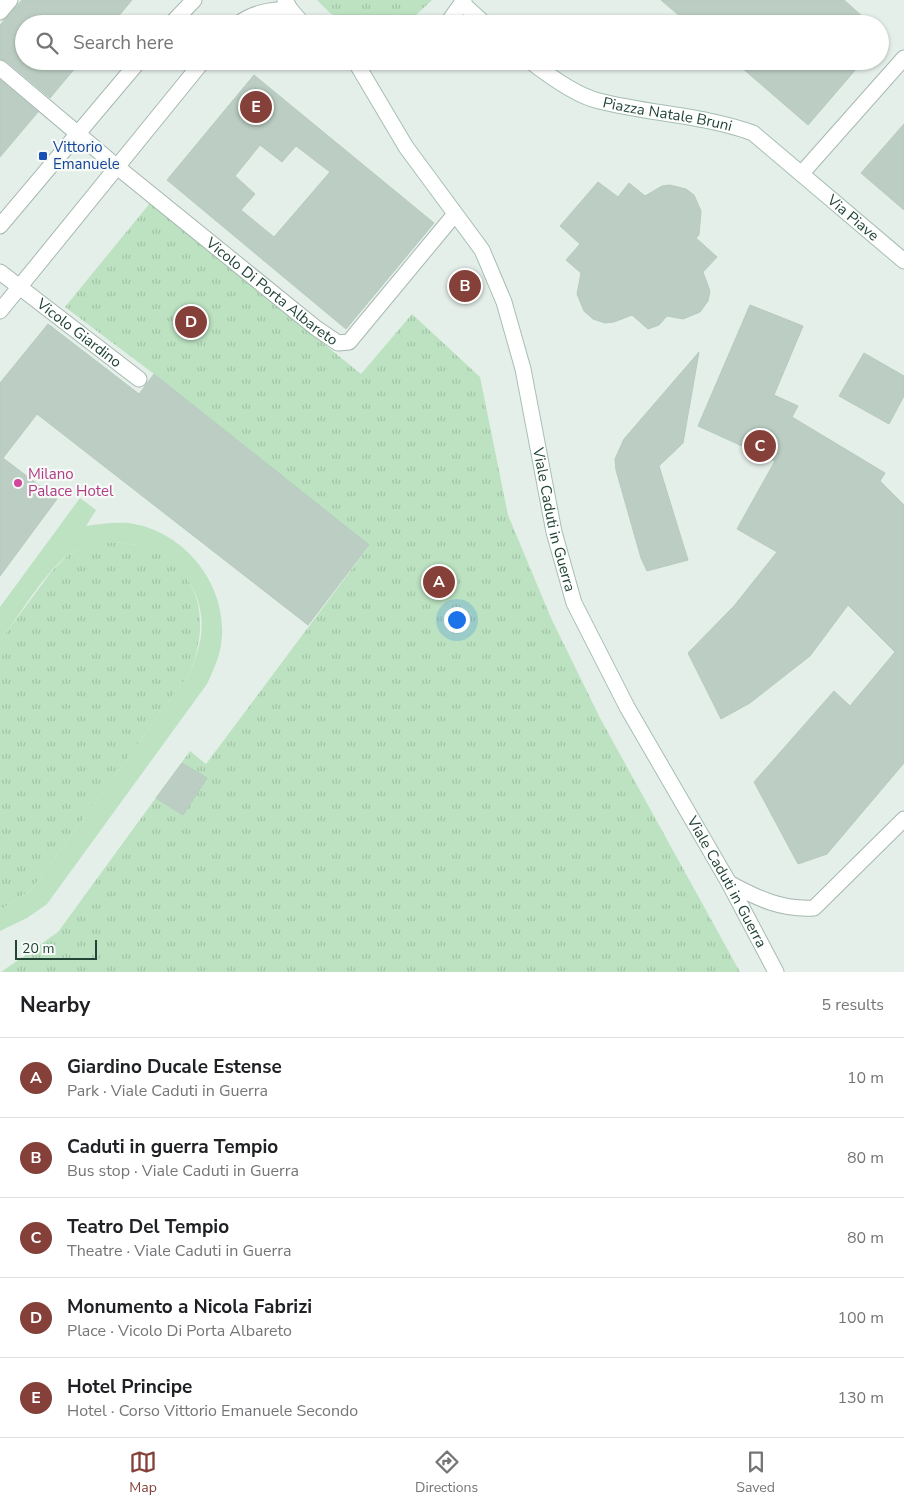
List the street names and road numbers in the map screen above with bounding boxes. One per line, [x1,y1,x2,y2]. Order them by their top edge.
street label: Piazza Natale Bruni [601,92,734,136]
street label: Via Piave [822,190,883,246]
street label: Vicolo Di Porta Albareto [201,232,342,350]
street label: Vicolo Giardino [32,293,126,372]
street label: Viale Caduti in Guerra [528,445,580,594]
street label: Viale Caduti in Guerra [682,812,771,951]

